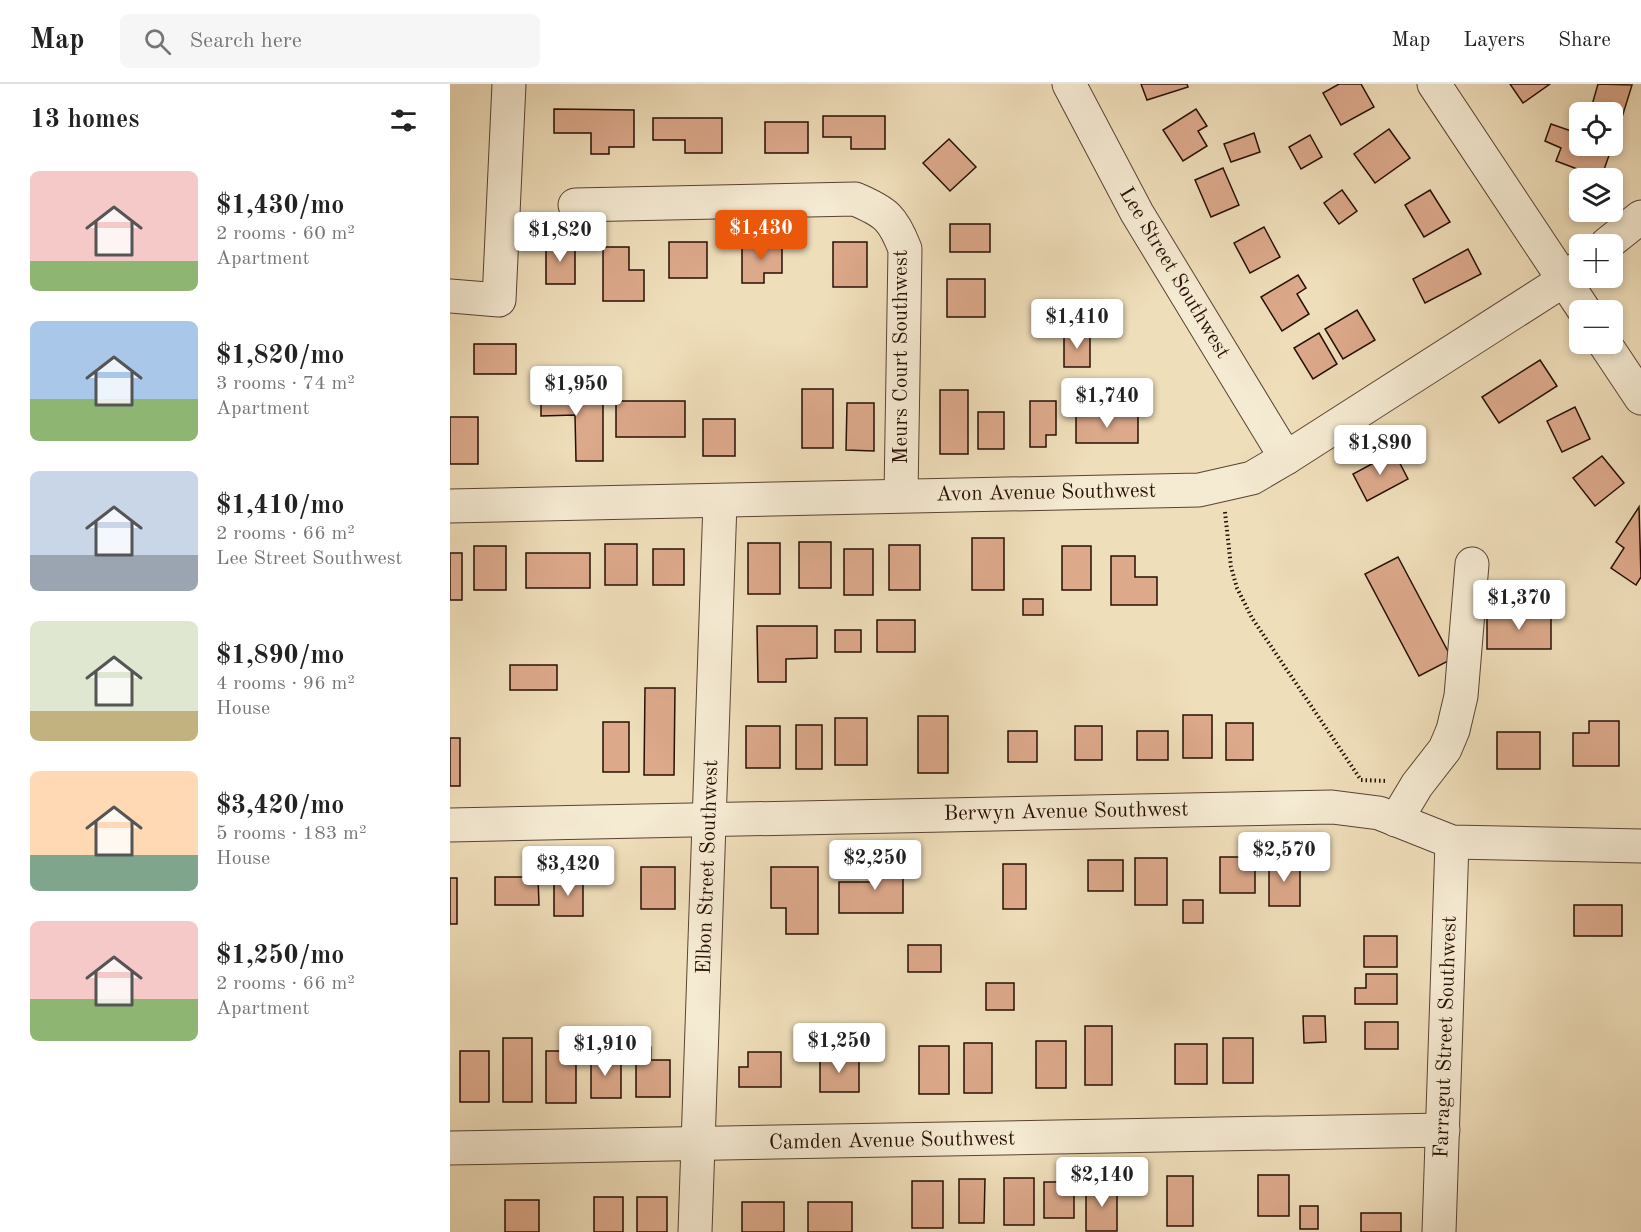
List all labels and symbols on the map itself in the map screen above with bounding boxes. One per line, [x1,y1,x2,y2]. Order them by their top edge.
street label: Lee Street Southwest [1115,184,1233,362]
pin: $1,430 [712,210,810,261]
pin: $1,820 [511,212,609,263]
street label: Meurs Court Southwest [891,250,912,464]
pin: $1,410 [1028,299,1126,350]
pin: $1,950 [527,366,625,417]
pin: $1,740 [1058,378,1156,429]
pin: $1,890 [1331,425,1429,476]
street label: Avon Avenue Southwest [936,481,1156,505]
pin: $1,370 [1470,580,1568,631]
street label: Elbon Street Southwest [694,759,722,975]
street label: Berwyn Avenue Southwest [943,799,1189,825]
pin: $2,570 [1235,832,1333,883]
pin: $2,250 [826,840,924,891]
pin: $3,420 [519,846,617,897]
street label: Farragut Street Southwest [1431,915,1461,1159]
pin: $1,250 [790,1023,888,1074]
pin: $1,910 [556,1026,654,1077]
street label: Camden Avenue Southwest [769,1128,1015,1154]
pin: $2,140 [1053,1157,1151,1208]

